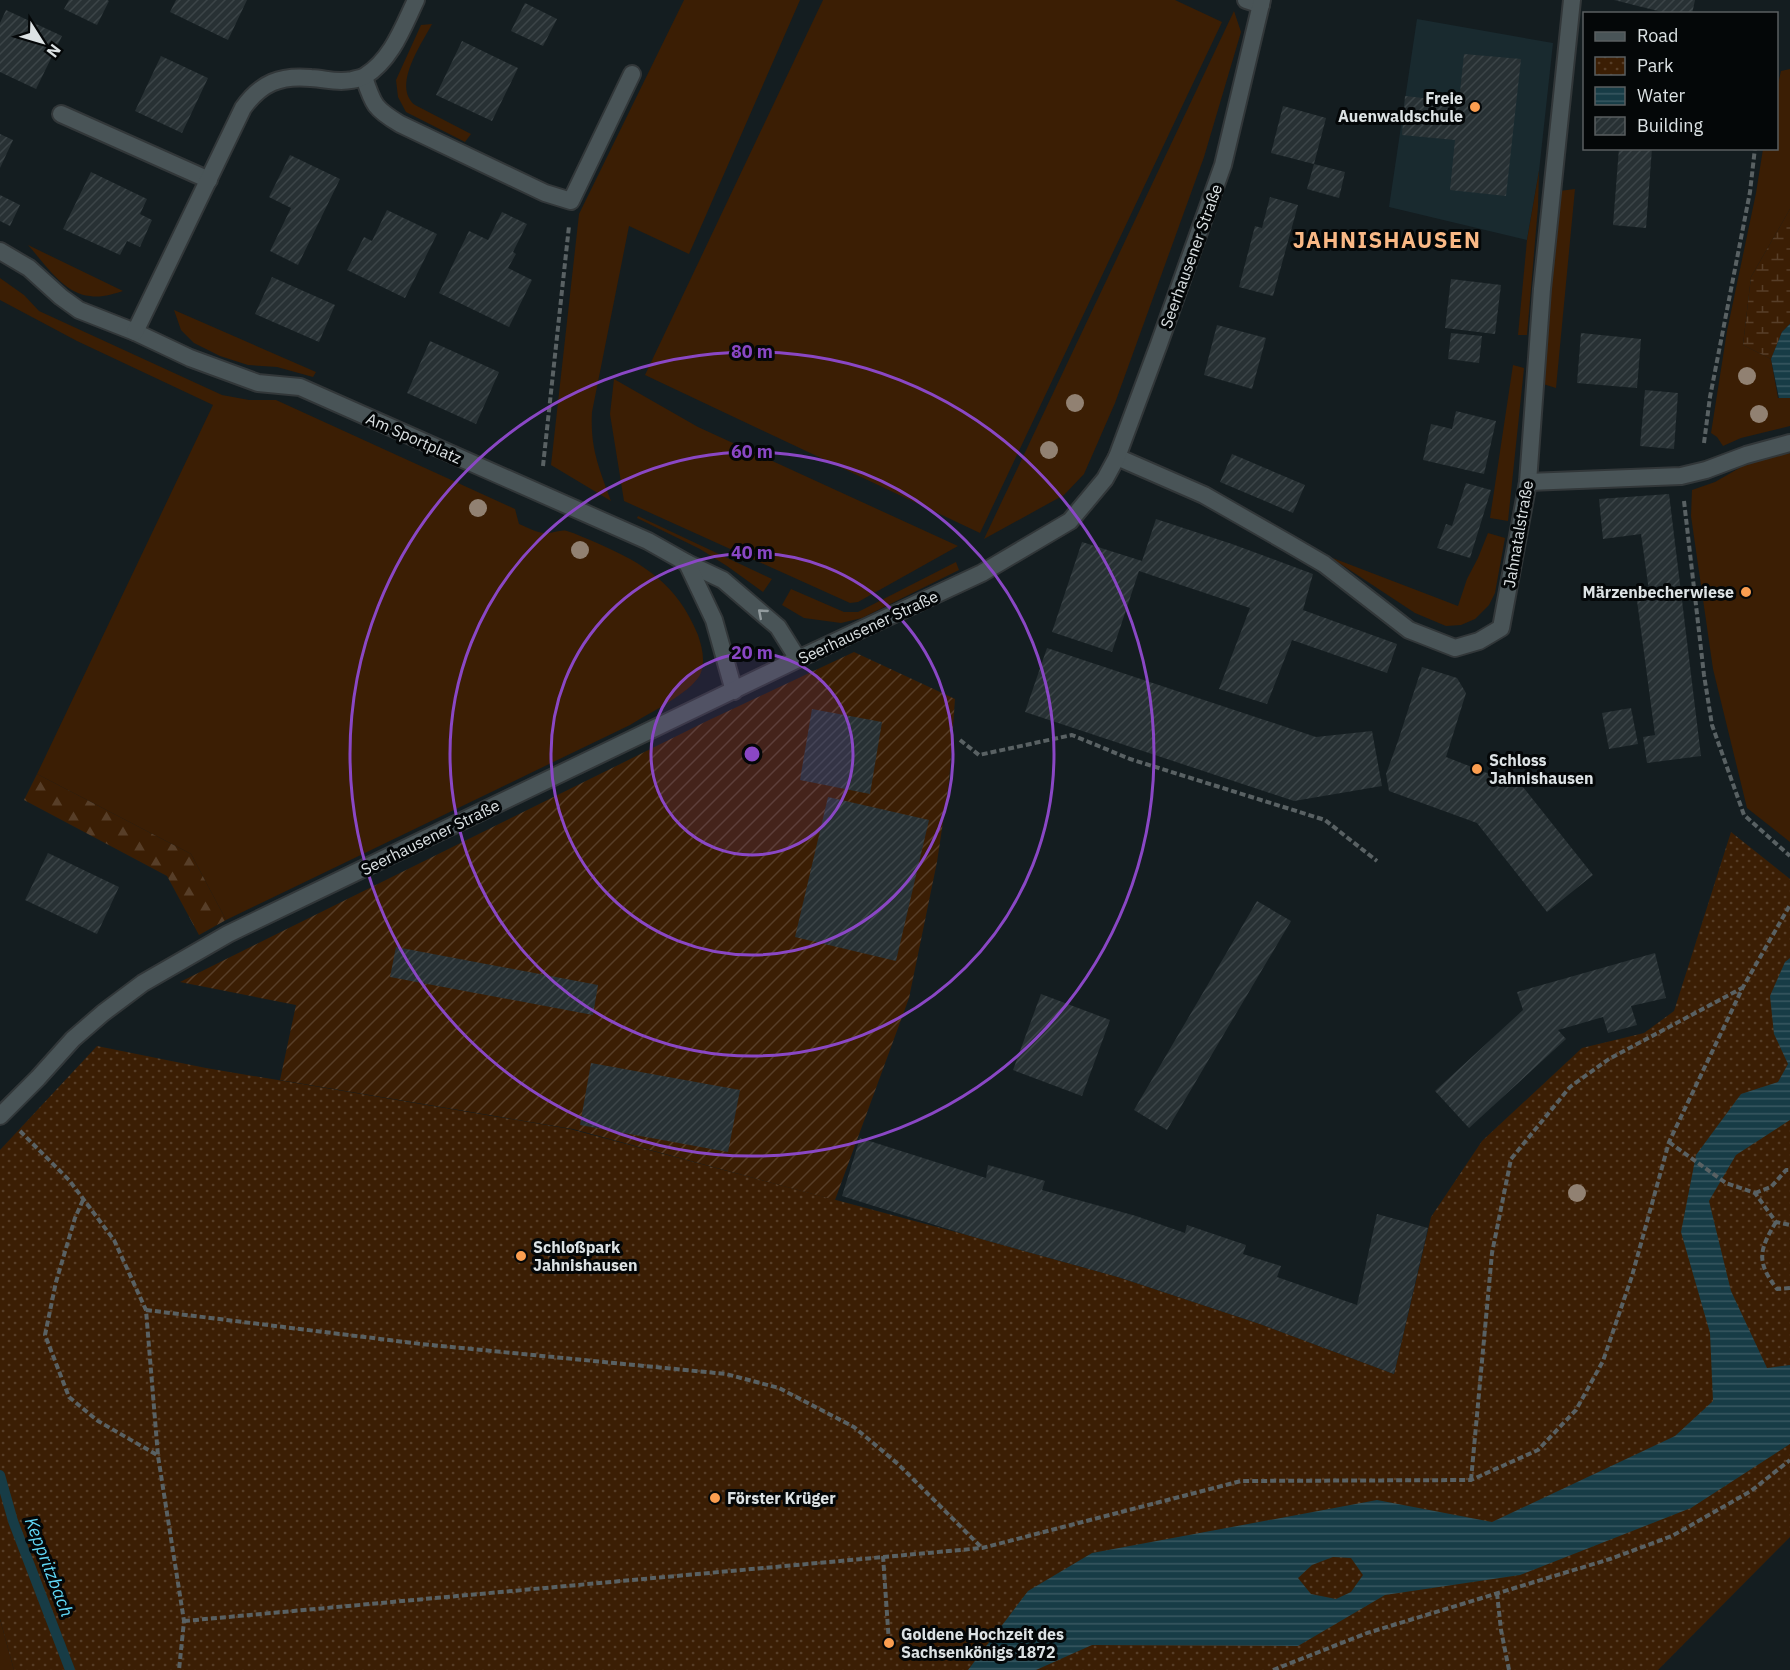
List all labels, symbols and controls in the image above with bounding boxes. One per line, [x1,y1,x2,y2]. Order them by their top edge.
north arrow [12,12,72,72]
legend [1583,12,1778,150]
text: Road [1637,24,1678,47]
text: N [43,40,65,62]
text: Park [1637,54,1674,77]
text: Water [1637,84,1686,107]
place label: Freie Auenwaldschule [1338,88,1463,126]
marker: Freie Auenwaldschule [1468,100,1482,114]
text: Building [1637,114,1704,137]
street label: Seerhausener Straße [1156,181,1226,331]
district label: JAHNISHAUSEN [1293,225,1481,254]
text: 80 m [731,340,773,363]
street label: Am Sportplatz [363,408,465,468]
text: 60 m [731,440,773,463]
street label: Jahnatalstraße [1499,479,1537,589]
text: 40 m [731,541,773,564]
place label: Märzenbecherwiese [1583,582,1734,602]
marker: Märzenbecherwiese [1739,585,1753,599]
street label: Seerhausener Straße [795,586,941,668]
one-way arrow [758,610,769,621]
text: 20 m [731,641,773,664]
centre of rings [742,744,762,764]
place label: Schloss Jahnishausen [1489,750,1594,788]
marker: Schloss Jahnishausen [1470,762,1484,776]
street label: Seerhausener Straße [357,795,503,879]
place label: Schloßpark Jahnishausen [533,1237,638,1275]
marker: Schloßpark Jahnishausen [514,1249,528,1263]
place label: Förster Krüger [727,1488,836,1508]
marker: Förster Krüger [708,1491,722,1505]
water label: Keppritzbach [20,1514,79,1620]
place label: Goldene Hochzeit des Sachsenkönigs 1872 [901,1624,1064,1662]
marker: Goldene Hochzeit des Sachsenkönigs 1872 [882,1636,896,1650]

